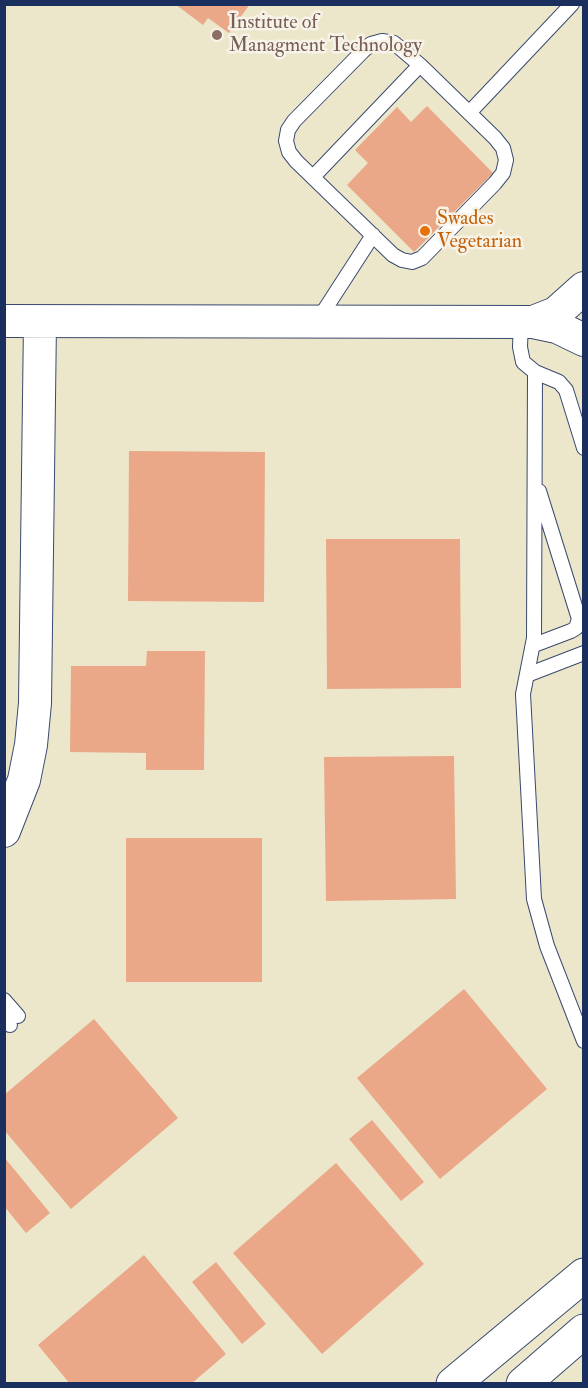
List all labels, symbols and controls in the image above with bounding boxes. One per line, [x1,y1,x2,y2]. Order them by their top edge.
place label: Institute of Managment Technology [229,12,422,59]
marker: Institute of Managment Technology [210,28,224,42]
place label: Swades Vegetarian [437,208,522,255]
marker: Swades Vegetarian [418,224,432,238]

